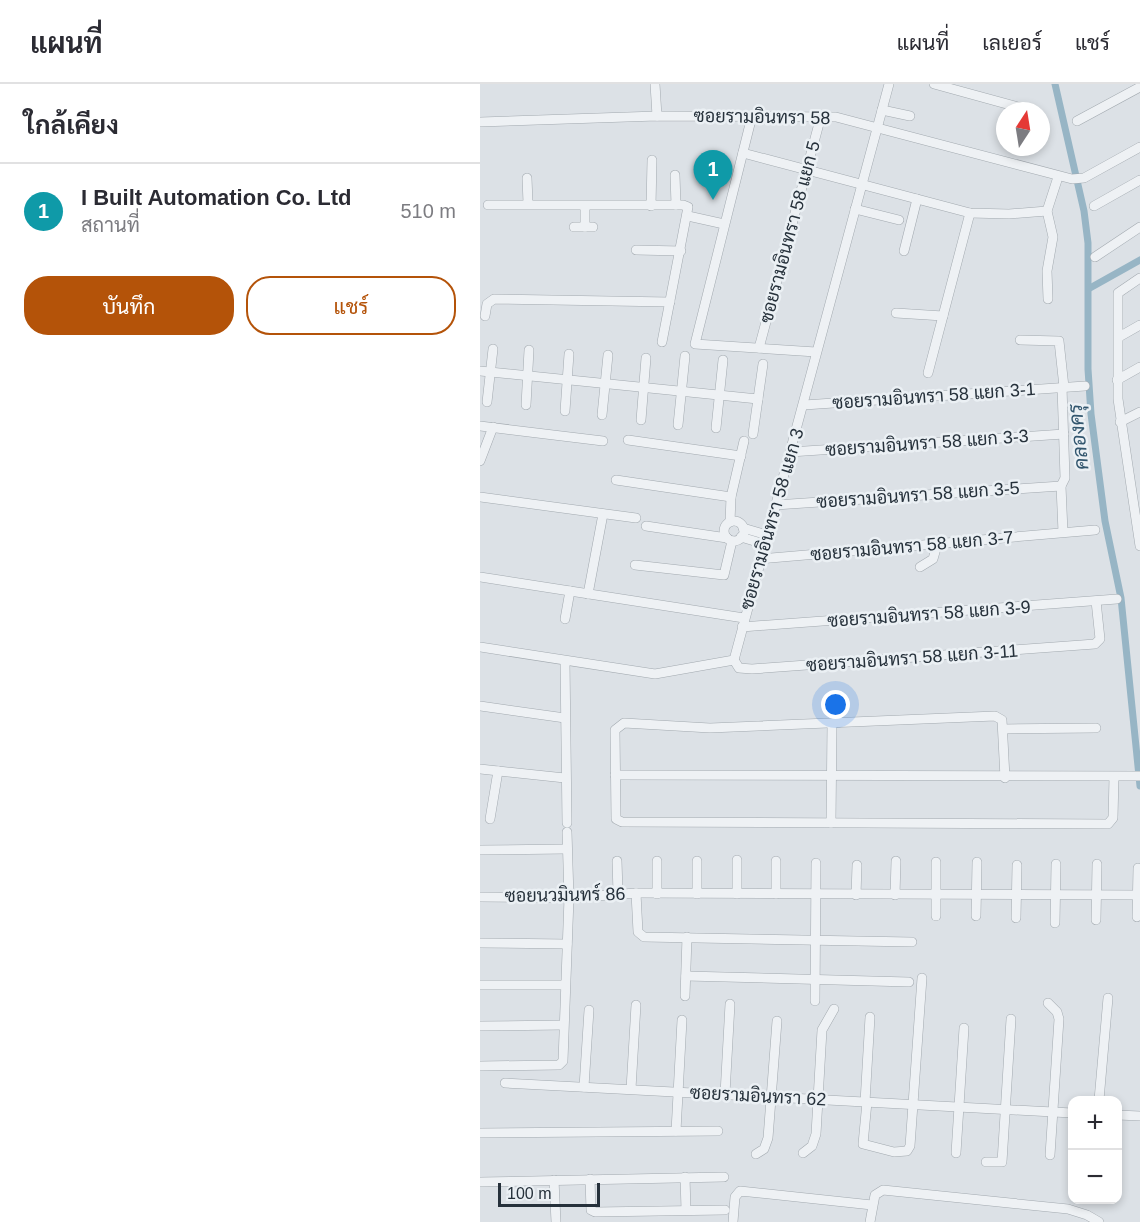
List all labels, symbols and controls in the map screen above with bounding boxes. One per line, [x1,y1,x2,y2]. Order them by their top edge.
text: แผนที่ [30,28,103,59]
text: แผนที่ [897,31,949,54]
text: เลเยอร์ [982,31,1042,54]
text: แชร์ [1075,31,1110,54]
north arrow [996,102,1050,156]
street label: ซอยรามอินทรา 58 [693,105,831,128]
text: ใกล้เคียง [24,110,119,140]
street label: ซอยรามอินทรา 58 แยก 5 [755,138,824,325]
pin: 1 [694,150,732,200]
text: I Built Automation Co. Ltd [81,185,351,210]
text: 1 [38,200,49,222]
text: 510 m [400,200,456,222]
text: สถานที่ [81,214,140,236]
button: บันทึก [24,276,234,335]
button: แชร์ [246,276,456,335]
street label: ซอยรามอินทรา 58 แยก 3-1 [832,378,1036,413]
water label: คลองครุ [1063,401,1095,471]
street label: ซอยรามอินทรา 58 แยก 3-3 [825,425,1029,460]
street label: ซอยรามอินทรา 58 แยก 3 [736,426,808,612]
street label: ซอยรามอินทรา 58 แยก 3-5 [816,477,1020,512]
street label: ซอยรามอินทรา 58 แยก 3-7 [809,526,1014,565]
street label: ซอยรามอินทรา 58 แยก 3-9 [827,596,1031,631]
street label: ซอยรามอินทรา 58 แยก 3-11 [805,640,1019,675]
your location [821,690,850,719]
street label: ซอยนวมินทร์ 86 [504,881,626,906]
street label: ซอยรามอินทรา 62 [689,1081,827,1110]
map controls [1068,1096,1122,1204]
button: + [1068,1096,1122,1150]
button: − [1068,1150,1122,1204]
scale bar [498,1180,600,1208]
text: 100 m [507,1185,551,1202]

